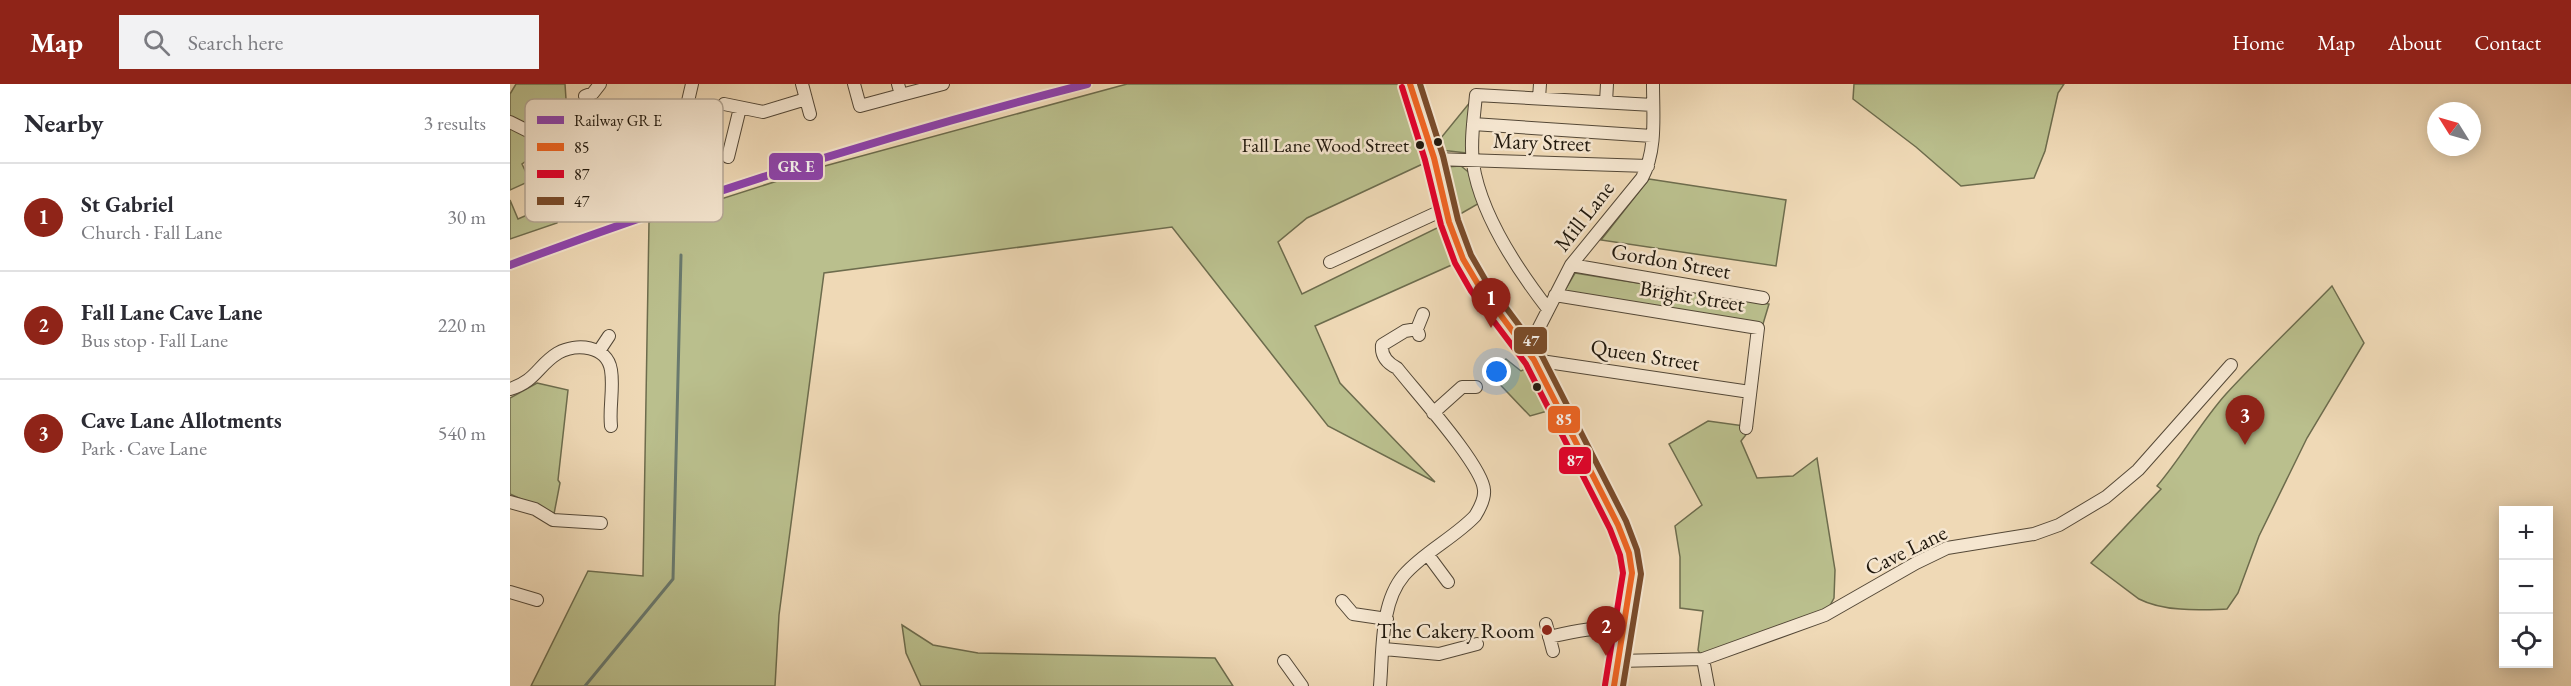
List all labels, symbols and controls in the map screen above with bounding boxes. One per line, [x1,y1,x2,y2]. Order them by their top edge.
search box [119,15,539,69]
text: Map [30,24,83,60]
icon: search [140,26,173,59]
text: Search here [188,28,283,57]
text: Home [2232,29,2284,56]
text: Map [2317,29,2355,56]
text: About [2388,29,2441,56]
text: Contact [2474,29,2541,56]
legend [525,99,723,222]
north arrow [2427,102,2481,156]
text: Nearby [24,106,104,140]
text: 3 results [423,110,486,136]
text: Railway GR E [574,110,662,131]
street label: Mary Street [1493,126,1592,158]
place label: Fall Lane Wood Street [1242,132,1410,158]
unlabelled marker [1432,136,1444,148]
text: 85 [574,137,589,158]
marker: Fall Lane Wood Street [1414,139,1426,151]
line badge: GR E [768,152,824,181]
text: GR E [778,156,814,177]
text: 87 [574,164,590,185]
street label: Mill Lane [1547,174,1621,257]
text: St Gabriel [81,190,174,219]
text: 47 [574,191,590,212]
text: 1 [38,204,49,230]
text: 30 m [447,204,486,230]
text: Church · Fall Lane [81,219,222,245]
street label: Gordon Street [1609,236,1733,286]
street label: Bright Street [1637,273,1747,319]
pin: 1 [1472,278,1510,328]
text: Fall Lane Cave Lane [81,298,263,327]
text: 2 [38,312,49,338]
text: 220 m [438,312,486,338]
line badge: 47 [1513,326,1548,355]
text: Bus stop · Fall Lane [81,327,228,353]
text: 47 [1523,330,1540,351]
street label: Queen Street [1589,332,1702,378]
your location [1482,357,1511,386]
unlabelled marker [1531,381,1543,393]
pin: 3 [2226,396,2264,445]
line badge: 85 [1547,405,1581,434]
text: Cave Lane Allotments [81,406,282,435]
text: 85 [1556,409,1572,430]
text: 3 [38,420,49,446]
text: 540 m [438,420,486,446]
text: Park · Cave Lane [81,435,207,461]
line badge: 87 [1558,446,1592,475]
text: 87 [1567,450,1584,471]
map controls [2499,506,2553,668]
button: + [2499,506,2553,560]
street label: Cave Lane [1860,518,1952,582]
button: − [2499,560,2553,614]
pin: 2 [1586,606,1626,656]
button: locate [2499,614,2553,668]
place label: The Cakery Room [1377,616,1535,645]
marker: The Cakery Room [1540,623,1554,637]

